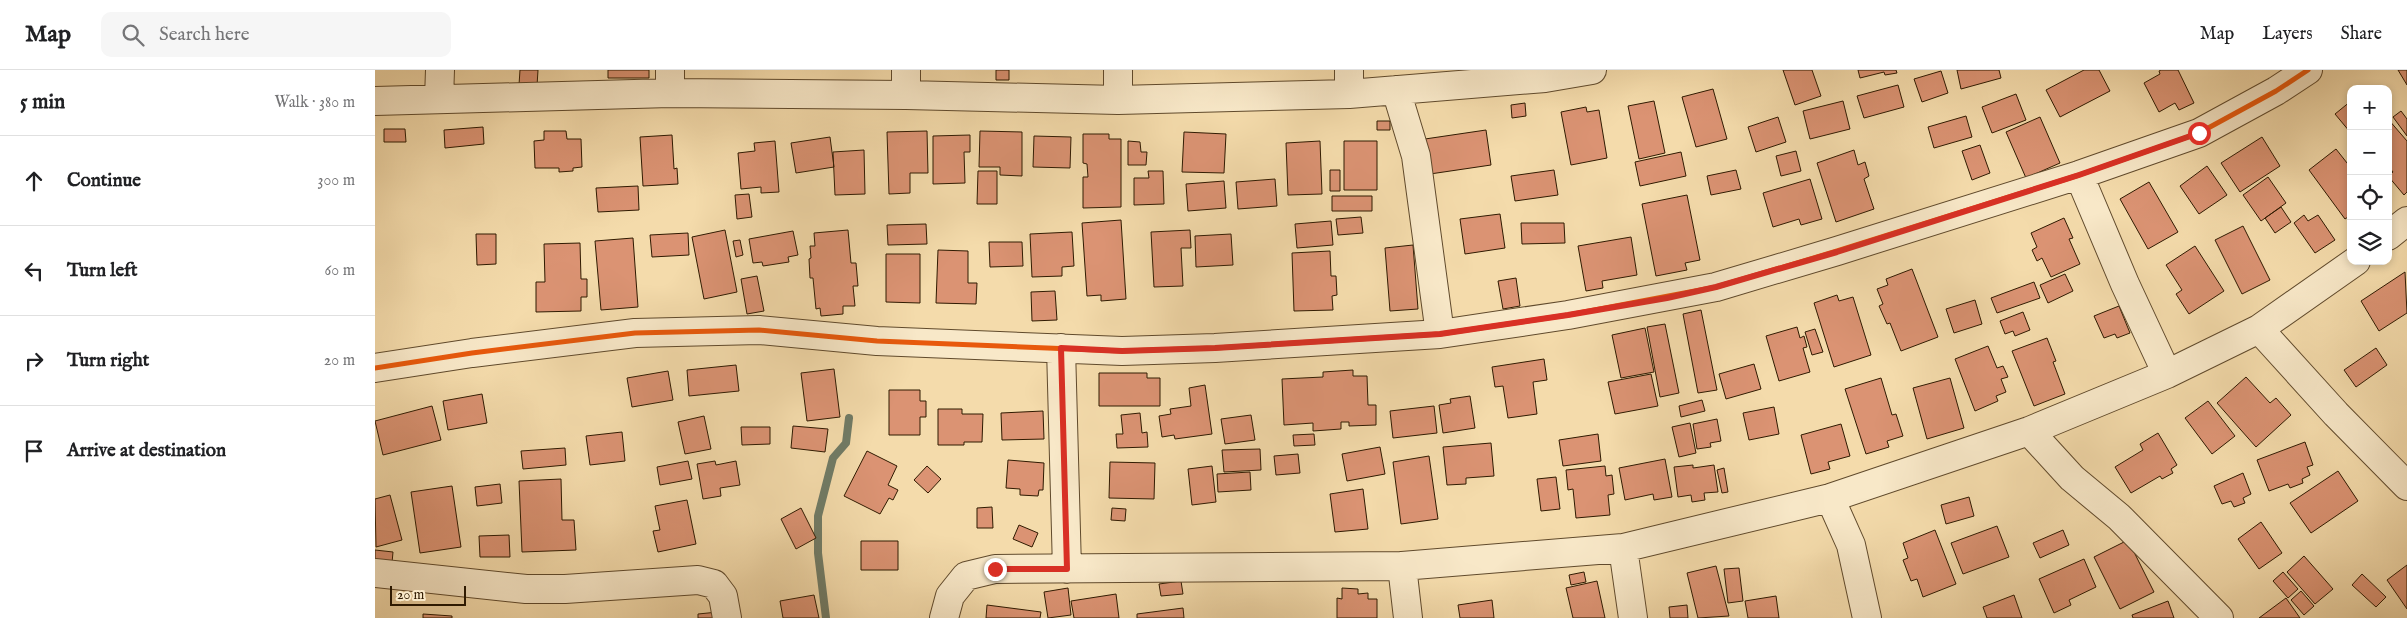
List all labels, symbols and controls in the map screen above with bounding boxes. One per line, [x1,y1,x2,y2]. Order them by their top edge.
search box [101,12,451,57]
text: Map [25,19,71,50]
icon: search [119,21,147,49]
text: Search here [159,23,250,47]
text: Map [2200,23,2234,46]
text: Layers [2262,23,2313,46]
text: Share [2341,23,2382,46]
map controls [2347,85,2392,265]
button: + [2347,85,2392,130]
text: 5 min [20,89,65,116]
text: Walk · 380 m [274,93,355,113]
route start [2188,122,2211,145]
button: − [2347,130,2392,175]
icon: ahead [20,167,48,195]
text: Continue [67,169,141,193]
text: 300 m [317,171,355,191]
button: locate [2347,175,2392,220]
button: layers [2347,220,2392,265]
icon: left [20,257,48,285]
text: Turn left [67,259,138,283]
text: 60 m [325,261,355,281]
icon: right [20,347,48,375]
text: Turn right [67,349,149,373]
text: 20 m [324,351,355,371]
icon: arrive [20,437,48,465]
text: Arrive at destination [67,439,226,463]
route end [984,558,1007,581]
scale bar [390,583,466,606]
text: 20 m [397,586,424,604]

